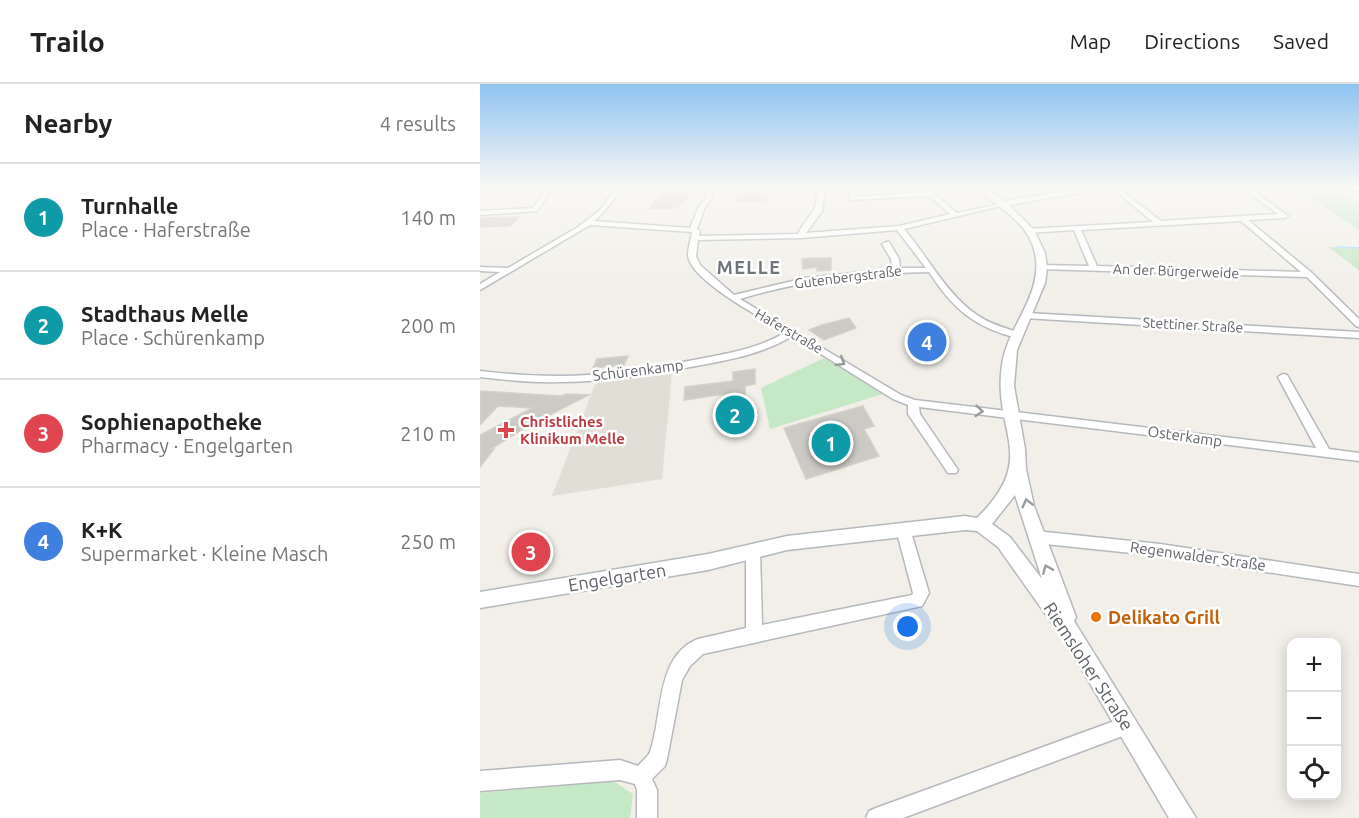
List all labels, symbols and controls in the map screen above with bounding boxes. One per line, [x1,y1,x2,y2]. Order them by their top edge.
text: Trailo [30,26,105,57]
text: Map [1070,29,1111,53]
text: Directions [1144,29,1240,53]
text: Saved [1273,29,1329,53]
text: Nearby [24,109,112,138]
text: 4 results [380,112,456,135]
text: Turnhalle [81,193,179,218]
text: 1 [38,206,49,229]
text: 140 m [400,206,456,229]
text: Place · Haferstraße [81,218,251,241]
district label: MELLE [717,257,781,277]
street label: An der Bürgerweide [1113,261,1239,281]
street label: Gutenbergstraße [793,262,903,292]
text: Stadthaus Melle [81,301,249,326]
street label: Haferstraße [752,305,826,357]
text: 2 [38,314,49,337]
text: 200 m [400,314,456,337]
street label: Stettiner Straße [1142,314,1244,336]
pin: 4 [908,320,946,364]
text: Place · Schürenkamp [81,326,265,349]
one-way arrow [834,355,845,366]
street label: Schürenkamp [592,356,684,384]
pin: 2 [716,392,754,438]
one-way arrow [974,404,984,417]
text: Sophienapotheke [81,409,262,434]
place label: Christliches Klinikum Melle [520,413,625,447]
pin: 1 [812,420,850,466]
marker: Christliches Klinikum Melle [497,421,515,439]
text: 3 [38,422,49,445]
text: 210 m [400,422,456,445]
street label: Osterkamp [1147,422,1223,450]
text: Pharmacy · Engelgarten [81,434,293,457]
one-way arrow [1022,498,1034,509]
text: K+K [81,517,123,542]
text: 4 [38,530,49,553]
text: 250 m [400,530,456,553]
pin: 3 [512,530,550,574]
street label: Regenwalder Straße [1129,538,1267,574]
text: Supermarket · Kleine Masch [81,542,329,565]
street label: Engelgarten [567,559,667,595]
one-way arrow [1042,564,1054,575]
street label: Riemsloher Straße [1040,598,1138,734]
place label: Delikato Grill [1108,607,1221,627]
marker: Delikato Grill [1089,610,1103,624]
your location [893,612,922,641]
map controls [1287,638,1341,800]
button: + [1287,638,1341,692]
button: − [1287,692,1341,746]
button: locate [1287,746,1341,800]

